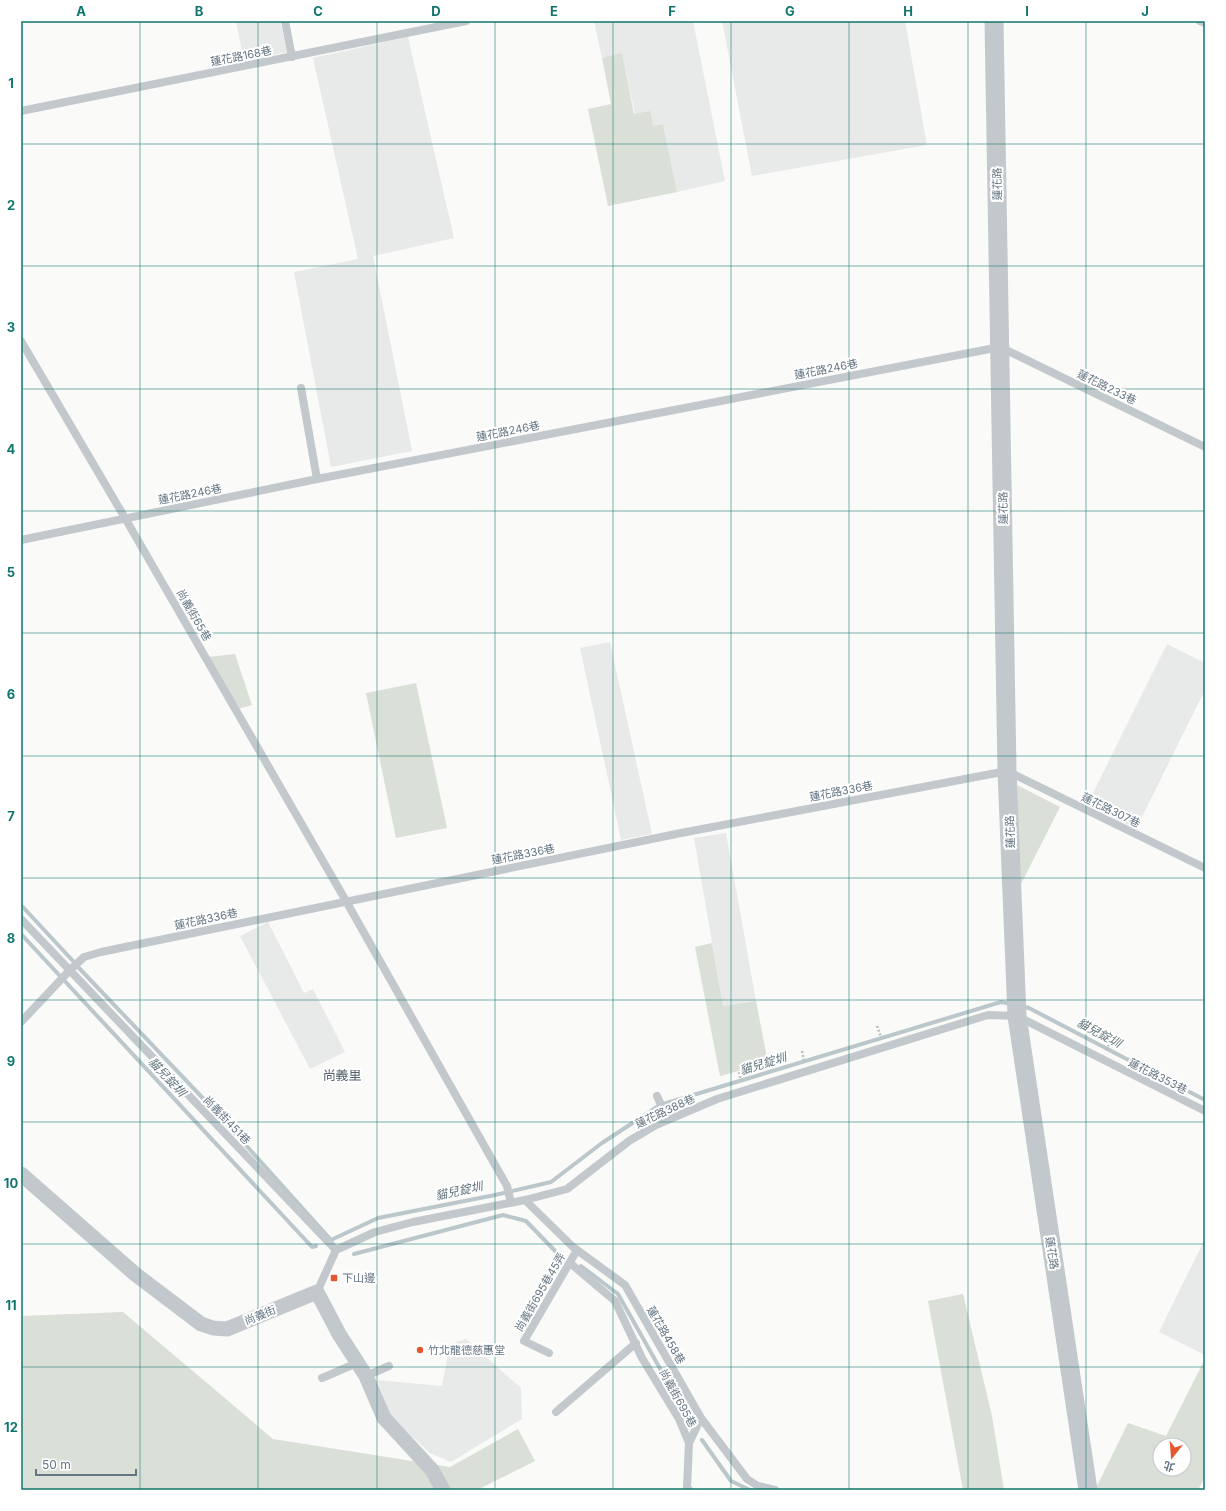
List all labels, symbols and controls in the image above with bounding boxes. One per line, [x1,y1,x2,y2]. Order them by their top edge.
text: A [76,3,86,19]
text: B [195,3,204,19]
text: C [313,3,323,19]
text: D [431,3,441,19]
text: E [550,3,558,19]
text: F [668,3,676,19]
text: G [785,3,795,19]
text: H [903,3,913,19]
text: I [1025,3,1029,19]
text: J [1141,3,1149,19]
street label: 蓮花路168巷 [209,43,273,69]
text: 1 [8,75,14,91]
street label: 蓮花路 [990,167,1004,201]
text: 2 [7,197,15,213]
text: 3 [7,319,15,335]
street label: 蓮花路246巷 [793,356,859,382]
street label: 蓮花路233巷 [1075,367,1139,407]
street label: 蓮花路246巷 [475,418,541,444]
text: 4 [7,441,16,457]
street label: 蓮花路246巷 [157,481,223,507]
street label: 蓮花路 [996,491,1010,525]
text: 5 [7,564,15,580]
street label: 尚義街65巷 [174,587,214,643]
text: 6 [7,686,15,702]
street label: 蓮花路336巷 [808,778,874,804]
street label: 蓮花路307巷 [1079,790,1143,830]
text: 7 [7,808,15,824]
street label: 蓮花路 [1002,815,1018,849]
street label: 蓮花路336巷 [490,841,556,867]
street label: 蓮花路336巷 [173,905,239,933]
text: 8 [7,930,15,946]
water label: 貓兒錠圳 [1075,1015,1126,1051]
water label: 貓兒錠圳 [738,1049,790,1078]
text: 9 [7,1053,15,1069]
water label: 貓兒錠圳 [146,1054,191,1101]
street label: 蓮花路353巷 [1126,1055,1190,1097]
district label: 尚義里 [322,1067,362,1083]
street label: 蓮花路388巷 [633,1091,697,1131]
street label: 尚義街451巷 [200,1093,254,1147]
text: 10 [4,1175,18,1191]
water label: 貓兒錠圳 [434,1178,486,1203]
street label: 蓮花路 [1043,1236,1061,1270]
street label: 尚義街695巷45弄 [512,1250,568,1334]
place label: 下山邊 [342,1271,376,1285]
marker: 下山邊 [329,1273,339,1283]
text: 11 [5,1297,17,1313]
street label: 尚義街 [242,1302,278,1328]
street label: 蓮花路458巷 [644,1304,688,1366]
place label: 竹北龍德慈惠堂 [428,1343,505,1357]
marker: 竹北龍德慈惠堂 [415,1345,425,1355]
street label: 尚義街695巷 [656,1366,700,1430]
text: 12 [4,1419,18,1435]
north arrow [1152,1437,1192,1477]
scale bar [36,1451,136,1477]
text: 50 m [42,1457,71,1472]
text: 北 [1162,1458,1176,1475]

